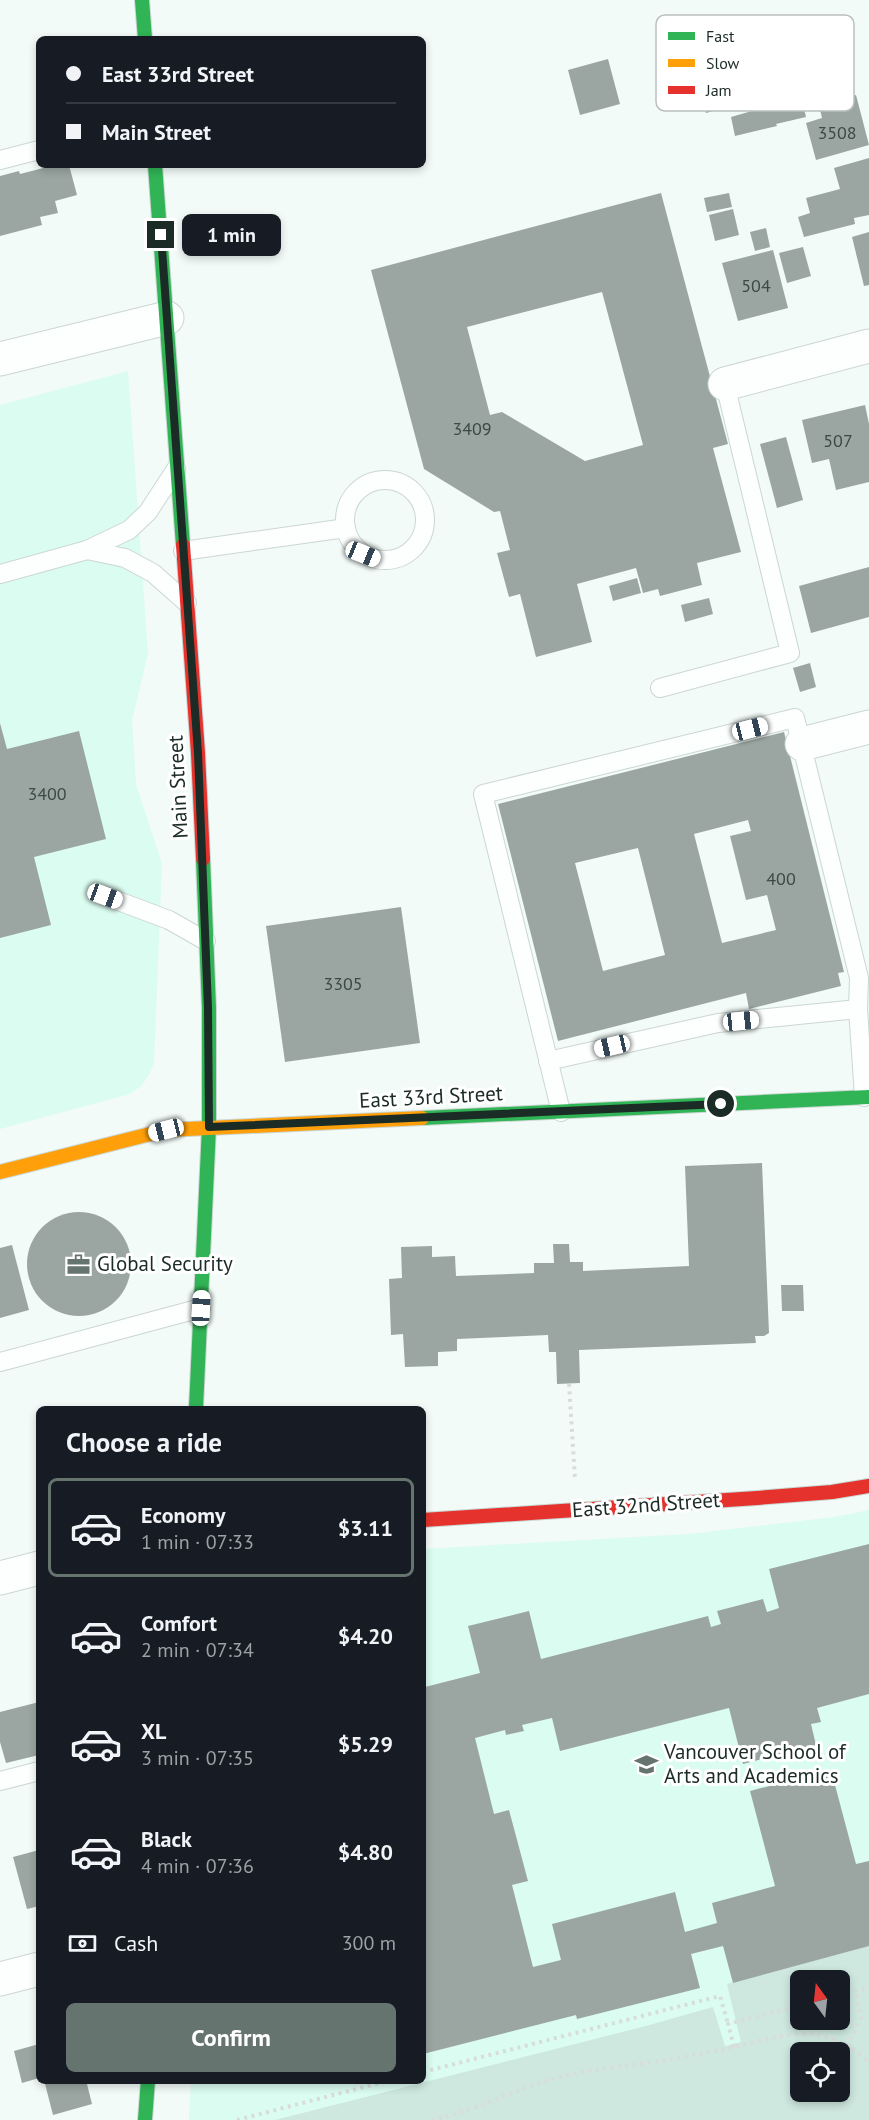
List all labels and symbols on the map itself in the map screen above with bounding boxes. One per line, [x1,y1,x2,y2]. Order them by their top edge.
legend [656,15,854,111]
text: Fast [706,26,735,46]
text: Slow [706,53,740,73]
text: Jam [705,80,732,100]
house number: 3508 [817,121,857,144]
callout: 1 min [182,214,281,256]
route end [147,221,174,248]
house number: 504 [741,274,771,297]
house number: 3409 [452,417,492,440]
house number: 507 [823,429,853,452]
car [343,539,383,569]
car [730,716,770,742]
street label: Main Street [161,735,194,839]
house number: 3400 [27,782,67,805]
house number: 400 [766,867,796,890]
car [85,881,125,911]
house number: 3305 [323,972,363,995]
car [722,1010,760,1032]
car [592,1033,632,1059]
street label: East 33rd Street [358,1079,503,1114]
route start [707,1090,734,1117]
car [146,1117,186,1143]
place label: Global Security [97,1250,233,1277]
office icon: Global Security [66,1251,92,1277]
car [191,1290,211,1326]
street label: East 32nd Street [571,1486,721,1523]
place label: Vancouver School of Arts and Academics [663,1738,847,1789]
school or university icon: Vancouver School of Arts and Academics [633,1751,659,1777]
north arrow [790,1970,850,2030]

